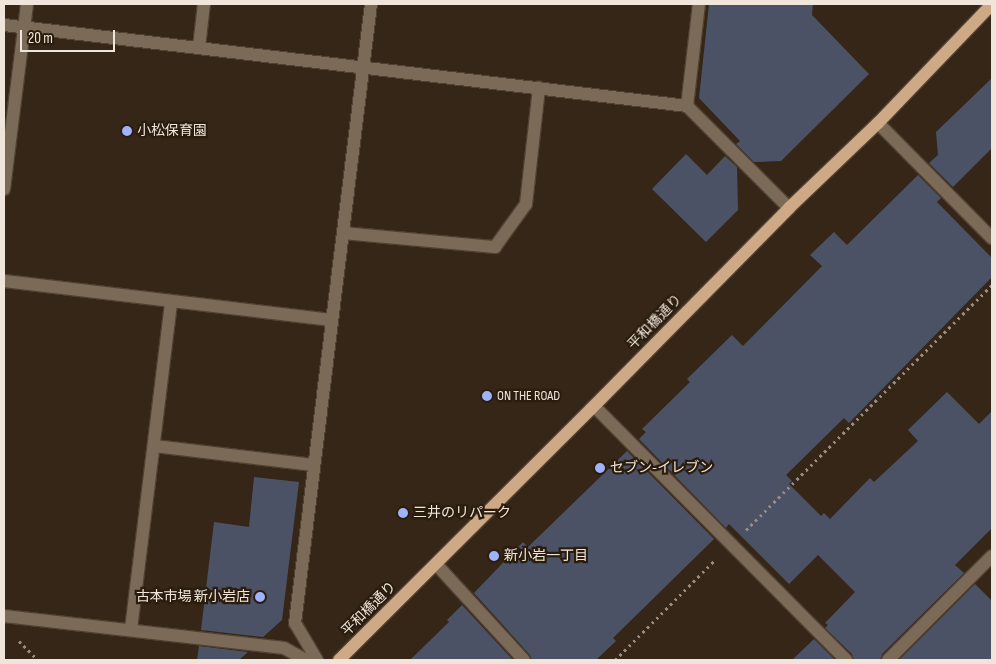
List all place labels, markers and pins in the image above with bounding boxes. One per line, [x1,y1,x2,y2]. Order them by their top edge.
place label: 小松保育園 [137,123,207,139]
marker: 小松保育園 [121,125,133,137]
place label: ON THE ROAD [497,388,560,404]
marker: ON THE ROAD [481,390,493,402]
place label: セブン-イレブン [610,460,713,476]
marker: セブン-イレブン [594,462,606,474]
place label: 三井のリパーク [413,505,511,521]
marker: 三井のリパーク [397,507,409,519]
place label: 新小岩一丁目 [504,548,588,564]
marker: 新小岩一丁目 [488,550,500,562]
place label: 古本市場 新小岩店 [136,589,250,605]
marker: 古本市場 新小岩店 [254,591,266,603]

